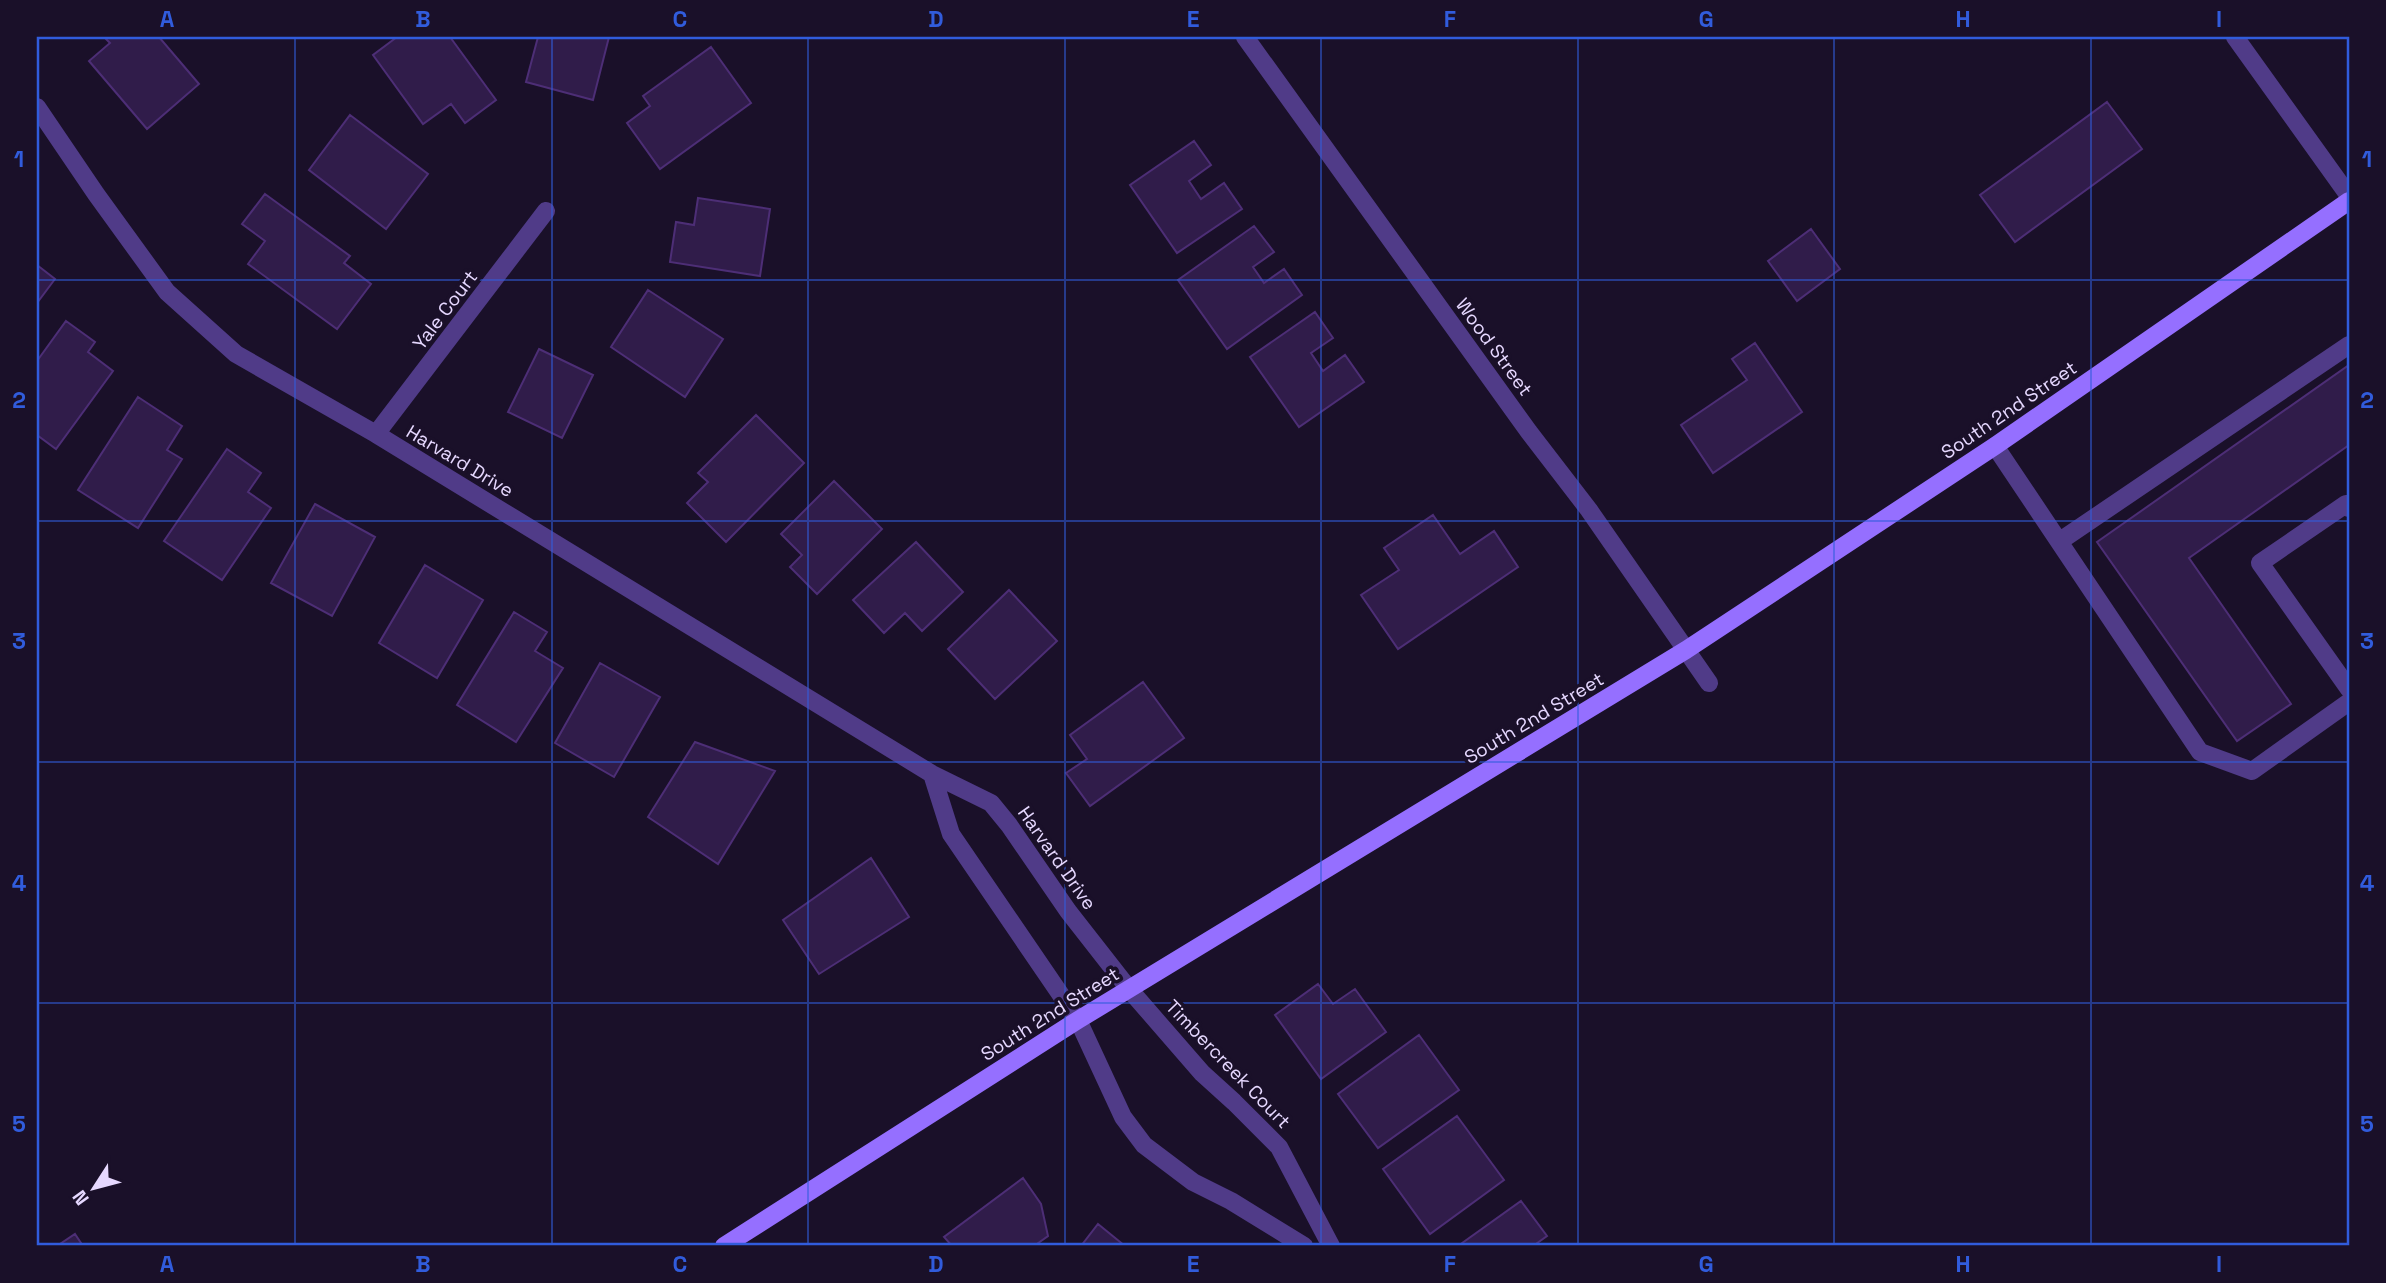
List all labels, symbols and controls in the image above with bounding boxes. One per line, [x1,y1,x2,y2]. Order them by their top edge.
text: A [160,4,175,34]
text: B [415,4,431,34]
text: C [673,4,687,34]
text: D [928,4,944,34]
text: E [1187,4,1199,34]
text: F [1444,4,1456,34]
text: G [1698,4,1714,34]
text: H [1955,4,1971,34]
text: I [2216,4,2222,34]
text: 1 [14,144,24,174]
text: 1 [2362,144,2372,174]
street label: Yale Court [407,265,483,355]
street label: Wood Street [1450,293,1538,401]
street label: South 2nd Street [1936,355,2082,465]
text: 2 [12,385,26,415]
text: 2 [2360,385,2374,415]
street label: Harvard Drive [402,419,518,503]
text: 3 [12,626,26,656]
text: 3 [2360,626,2374,656]
street label: South 2nd Street [1460,666,1608,770]
street label: Harvard Drive [1012,801,1102,915]
text: 4 [12,868,27,898]
text: 4 [2360,868,2375,898]
street label: South 2nd Street [976,961,1124,1067]
street label: Timbercreek Court [1160,994,1296,1134]
text: 5 [12,1109,26,1139]
text: 5 [2360,1109,2374,1139]
north arrow [60,1154,130,1224]
text: N [67,1185,95,1210]
text: A [160,1249,175,1279]
text: B [415,1249,431,1279]
text: C [673,1249,687,1279]
text: D [928,1249,944,1279]
text: E [1187,1249,1199,1279]
text: F [1444,1249,1456,1279]
text: G [1698,1249,1714,1279]
text: H [1955,1249,1971,1279]
text: I [2216,1249,2222,1279]

